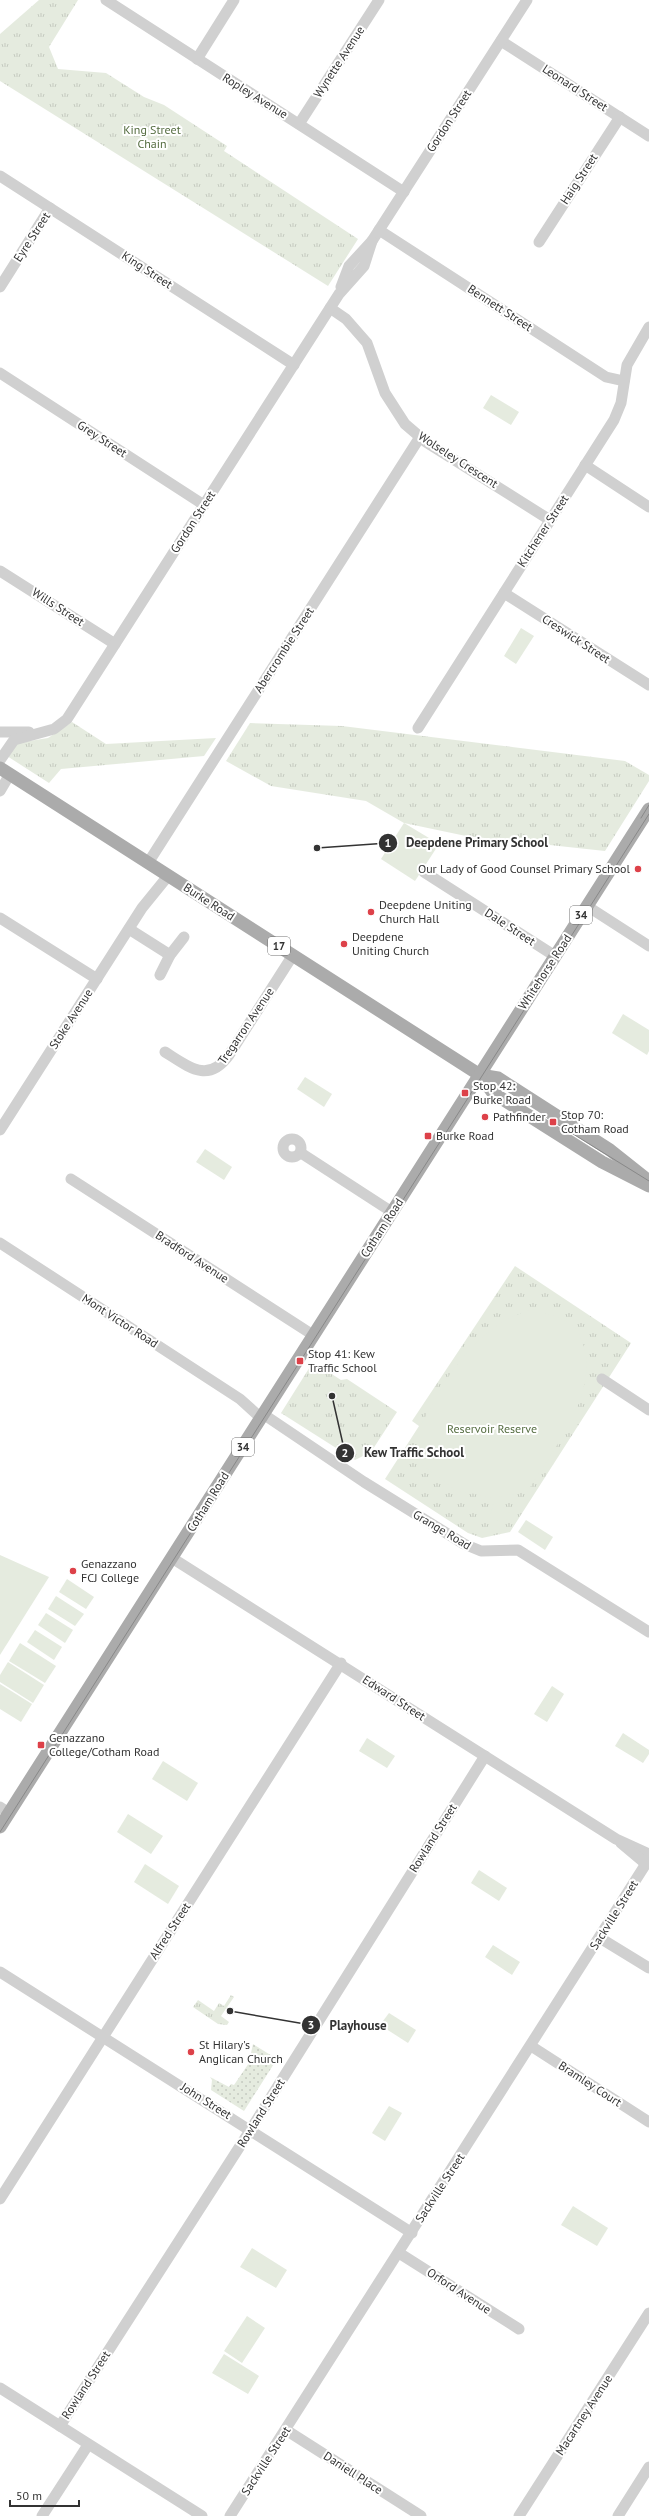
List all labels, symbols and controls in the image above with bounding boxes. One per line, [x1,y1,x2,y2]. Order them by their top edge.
street label: Wynette Avenue [310,23,367,100]
street label: Leonard Street [540,61,611,114]
street label: Ropley Avenue [220,70,291,122]
street label: Gordon Street [423,87,474,155]
park label: King Street Chain [123,122,181,151]
street label: Haig Street [557,151,601,207]
street label: Eyre Street [10,209,53,264]
street label: King Street [119,248,175,292]
street label: Bennett Street [465,281,536,334]
street label: Grey Street [75,417,130,460]
street label: Wolseley Crescent [416,428,501,491]
street label: Gordon Street [167,488,218,556]
street label: Kitchener Street [514,492,572,570]
street label: Wills Street [29,584,87,629]
street label: Abercrombie Street [250,604,317,695]
street label: Creswick Street [539,611,613,666]
callout: Deepdene Primary School [378,830,557,855]
text: Deepdene Primary School [406,834,548,851]
text: 1 [385,835,391,850]
place label: Our Lady of Good Counsel Primary School [418,861,630,876]
marker: Our Lady of Good Counsel Primary School [633,864,643,874]
street label: Burke Road [181,880,238,924]
place label: Deepdene Uniting Church Hall [379,897,472,926]
street label: Dale Street [482,905,538,948]
road number: 34 [570,906,592,924]
marker: Deepdene Uniting Church Hall [366,907,376,917]
place label: Deepdene Uniting Church [352,929,429,958]
street label: Whitehorse Road [515,931,574,1012]
road number: 17 [268,937,290,955]
marker: Deepdene Uniting Church [339,939,349,949]
street label: Tregarron Avenue [214,985,277,1067]
street label: Stoke Avenue [46,986,96,1052]
place label: Stop 42: Burke Road [473,1078,531,1107]
marker: Stop 42: Burke Road [460,1088,470,1098]
place label: Stop 70: Cotham Road [561,1107,629,1136]
place label: Pathfinder [493,1109,546,1124]
marker: Pathfinder [480,1112,490,1122]
marker: Stop 70: Cotham Road [548,1117,558,1127]
place label: Burke Road [436,1128,494,1143]
marker: Burke Road [423,1131,433,1141]
street label: Cotham Road [357,1195,406,1260]
street label: Bradford Avenue [153,1227,232,1286]
street label: Mont Victor Road [79,1290,161,1351]
place label: Stop 41: Kew Traffic School [308,1346,377,1375]
marker: Stop 41: Kew Traffic School [295,1356,305,1366]
park label: Reservoir Reserve [447,1421,537,1436]
road number: 34 [232,1438,254,1456]
callout: Kew Traffic School [335,1440,472,1465]
text: Kew Traffic School [364,1444,464,1461]
text: 2 [342,1445,348,1460]
street label: Cotham Road [183,1469,232,1534]
street label: Grange Road [410,1506,474,1553]
place label: Genazzano FCJ College [81,1556,139,1585]
marker: Genazzano FCJ College [68,1566,78,1576]
street label: Edward Street [360,1672,429,1723]
place label: Genazzano College/Cotham Road [49,1730,159,1759]
marker: Genazzano College/Cotham Road [36,1740,46,1750]
street label: Rowland Street [406,1801,460,1875]
street label: Sackville Street [586,1877,641,1952]
street label: Alfred Street [146,1899,194,1962]
callout: Playhouse [301,2013,394,2038]
text: 3 [308,2017,314,2032]
text: Playhouse [329,2017,387,2034]
place label: St Hilary's Anglican Church [199,2037,283,2066]
marker: St Hilary's Anglican Church [186,2047,196,2057]
street label: Bramley Court [556,2058,625,2110]
street label: Rowland Street [234,2076,288,2150]
street label: John Street [177,2079,234,2122]
street label: Sackville Street [412,2150,467,2225]
street label: Orford Avenue [424,2264,494,2317]
street label: Rowland Street [58,2348,113,2422]
street label: Macartney Avenue [552,2372,615,2458]
street label: Sackville Street [238,2423,293,2498]
street label: Daniell Place [321,2448,386,2497]
scale bar [10,2482,79,2508]
text: 50 m [16,2488,42,2503]

